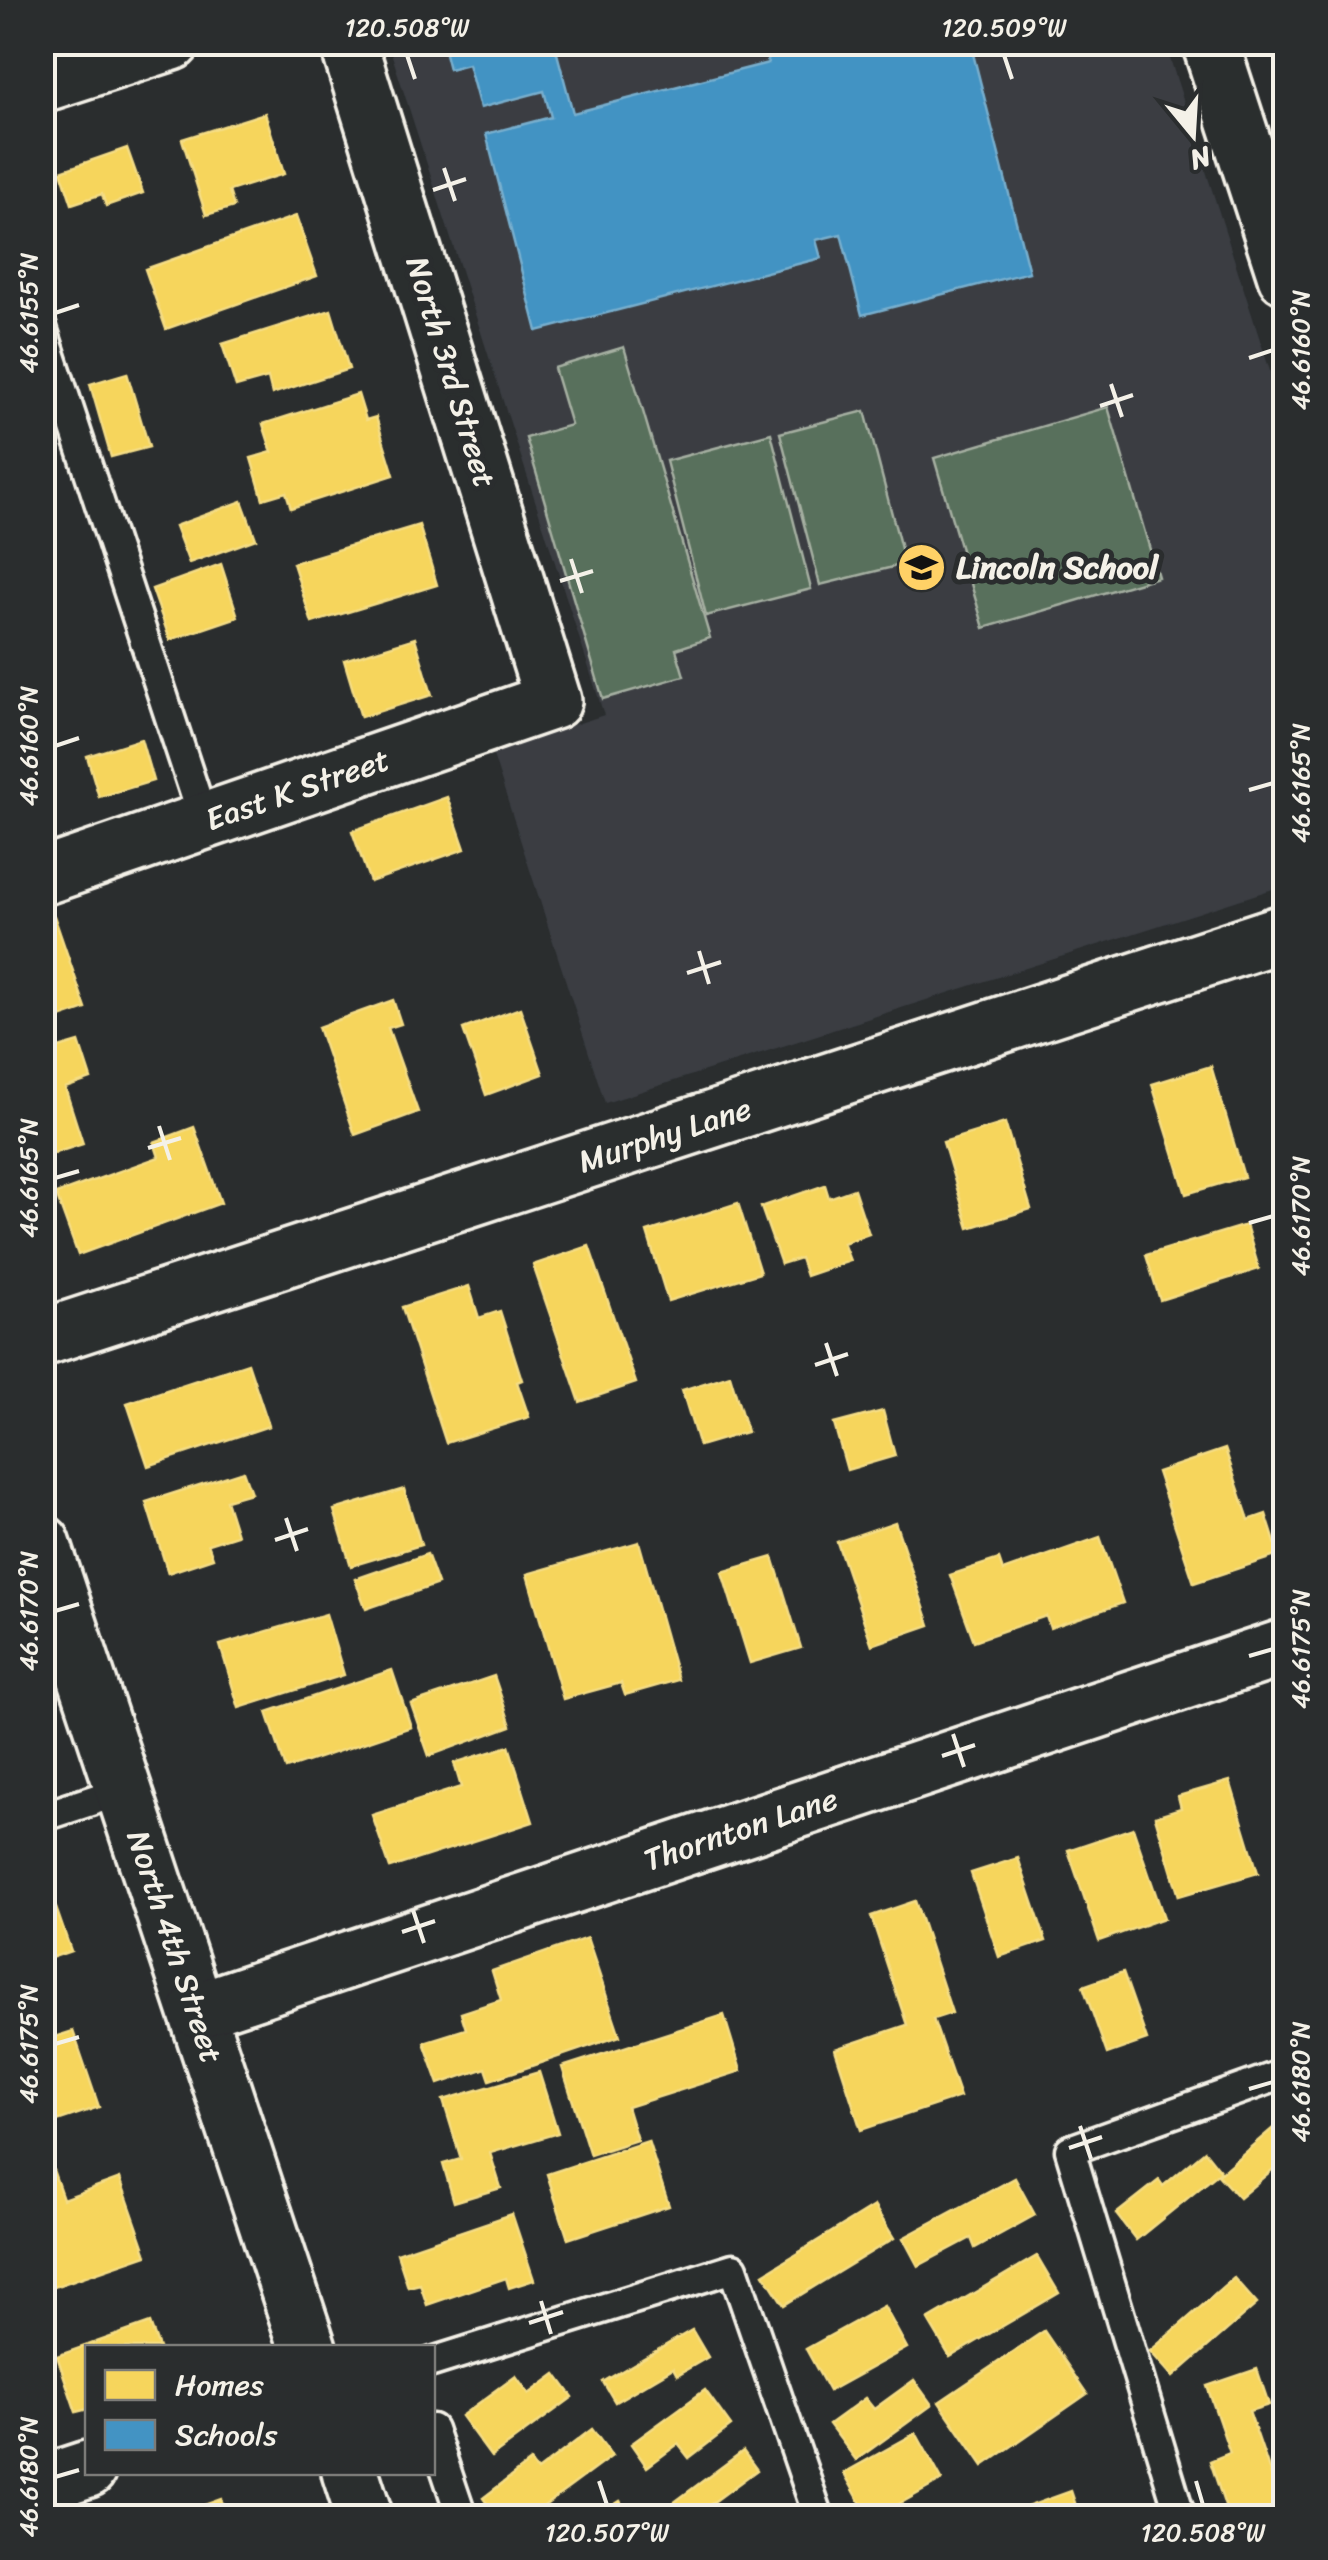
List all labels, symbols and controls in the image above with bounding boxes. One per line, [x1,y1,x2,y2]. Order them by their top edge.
text: 120.508°W [345,5,470,50]
text: 120.509°W [942,5,1067,50]
north arrow [1143,85,1243,185]
text: N [1183,132,1218,185]
street label: North 3rd Street [389,249,513,495]
text: 46.6155°N [6,252,51,373]
text: 46.6160°N [1278,289,1323,410]
place label: Lincoln School [956,539,1160,596]
school or university icon: Lincoln School [895,541,947,593]
text: 46.6160°N [6,685,51,806]
text: 46.6165°N [1278,722,1323,843]
street label: East K Street [197,731,397,847]
street label: Murphy Lane [570,1080,759,1190]
text: 46.6165°N [6,1117,51,1238]
text: 46.6170°N [1278,1155,1323,1276]
text: 46.6170°N [6,1550,51,1671]
text: 46.6175°N [1278,1588,1323,1709]
street label: Thornton Lane [636,1770,845,1888]
street label: North 4th Street [110,1822,241,2071]
text: 46.6175°N [6,1983,51,2104]
text: 46.6180°N [1278,2021,1323,2143]
legend [85,2345,435,2475]
text: Homes [175,2358,264,2412]
text: Schools [175,2408,278,2462]
text: 46.6180°N [6,2416,51,2538]
text: 120.507°W [545,2510,670,2555]
text: 120.508°W [1141,2510,1266,2555]

